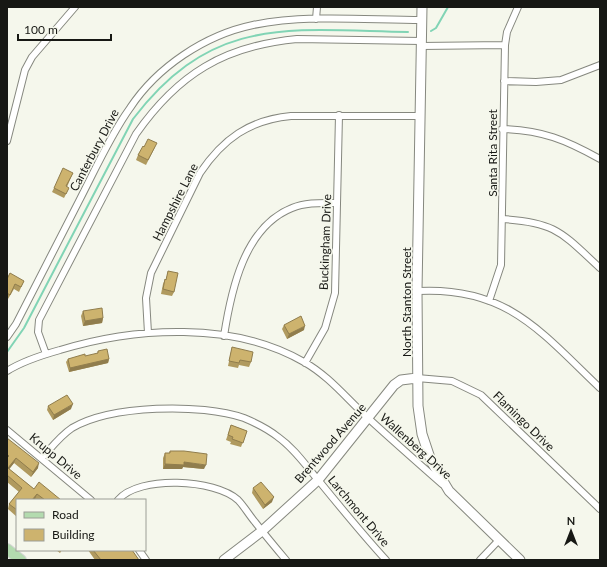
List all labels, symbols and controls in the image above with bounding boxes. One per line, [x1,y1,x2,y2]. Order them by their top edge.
scale bar [18,16,111,42]
text: 100 m [24,22,58,37]
street label: Canterbury Drive [66,106,122,194]
street label: Santa Rita Street [485,109,500,197]
street label: Hampshire Lane [149,161,201,243]
street label: Buckingham Drive [316,194,334,290]
street label: North Stanton Street [399,246,414,357]
street label: Flamingo Drive [490,388,558,454]
street label: Brentwood Avenue [291,400,369,486]
street label: Wallenberg Drive [377,410,455,482]
street label: Krupp Drive [27,430,85,482]
street label: Larchmont Drive [325,472,393,550]
legend [16,499,146,551]
text: Road [52,507,79,522]
north arrow [551,511,591,551]
text: N [567,514,575,527]
text: Building [52,527,95,542]

